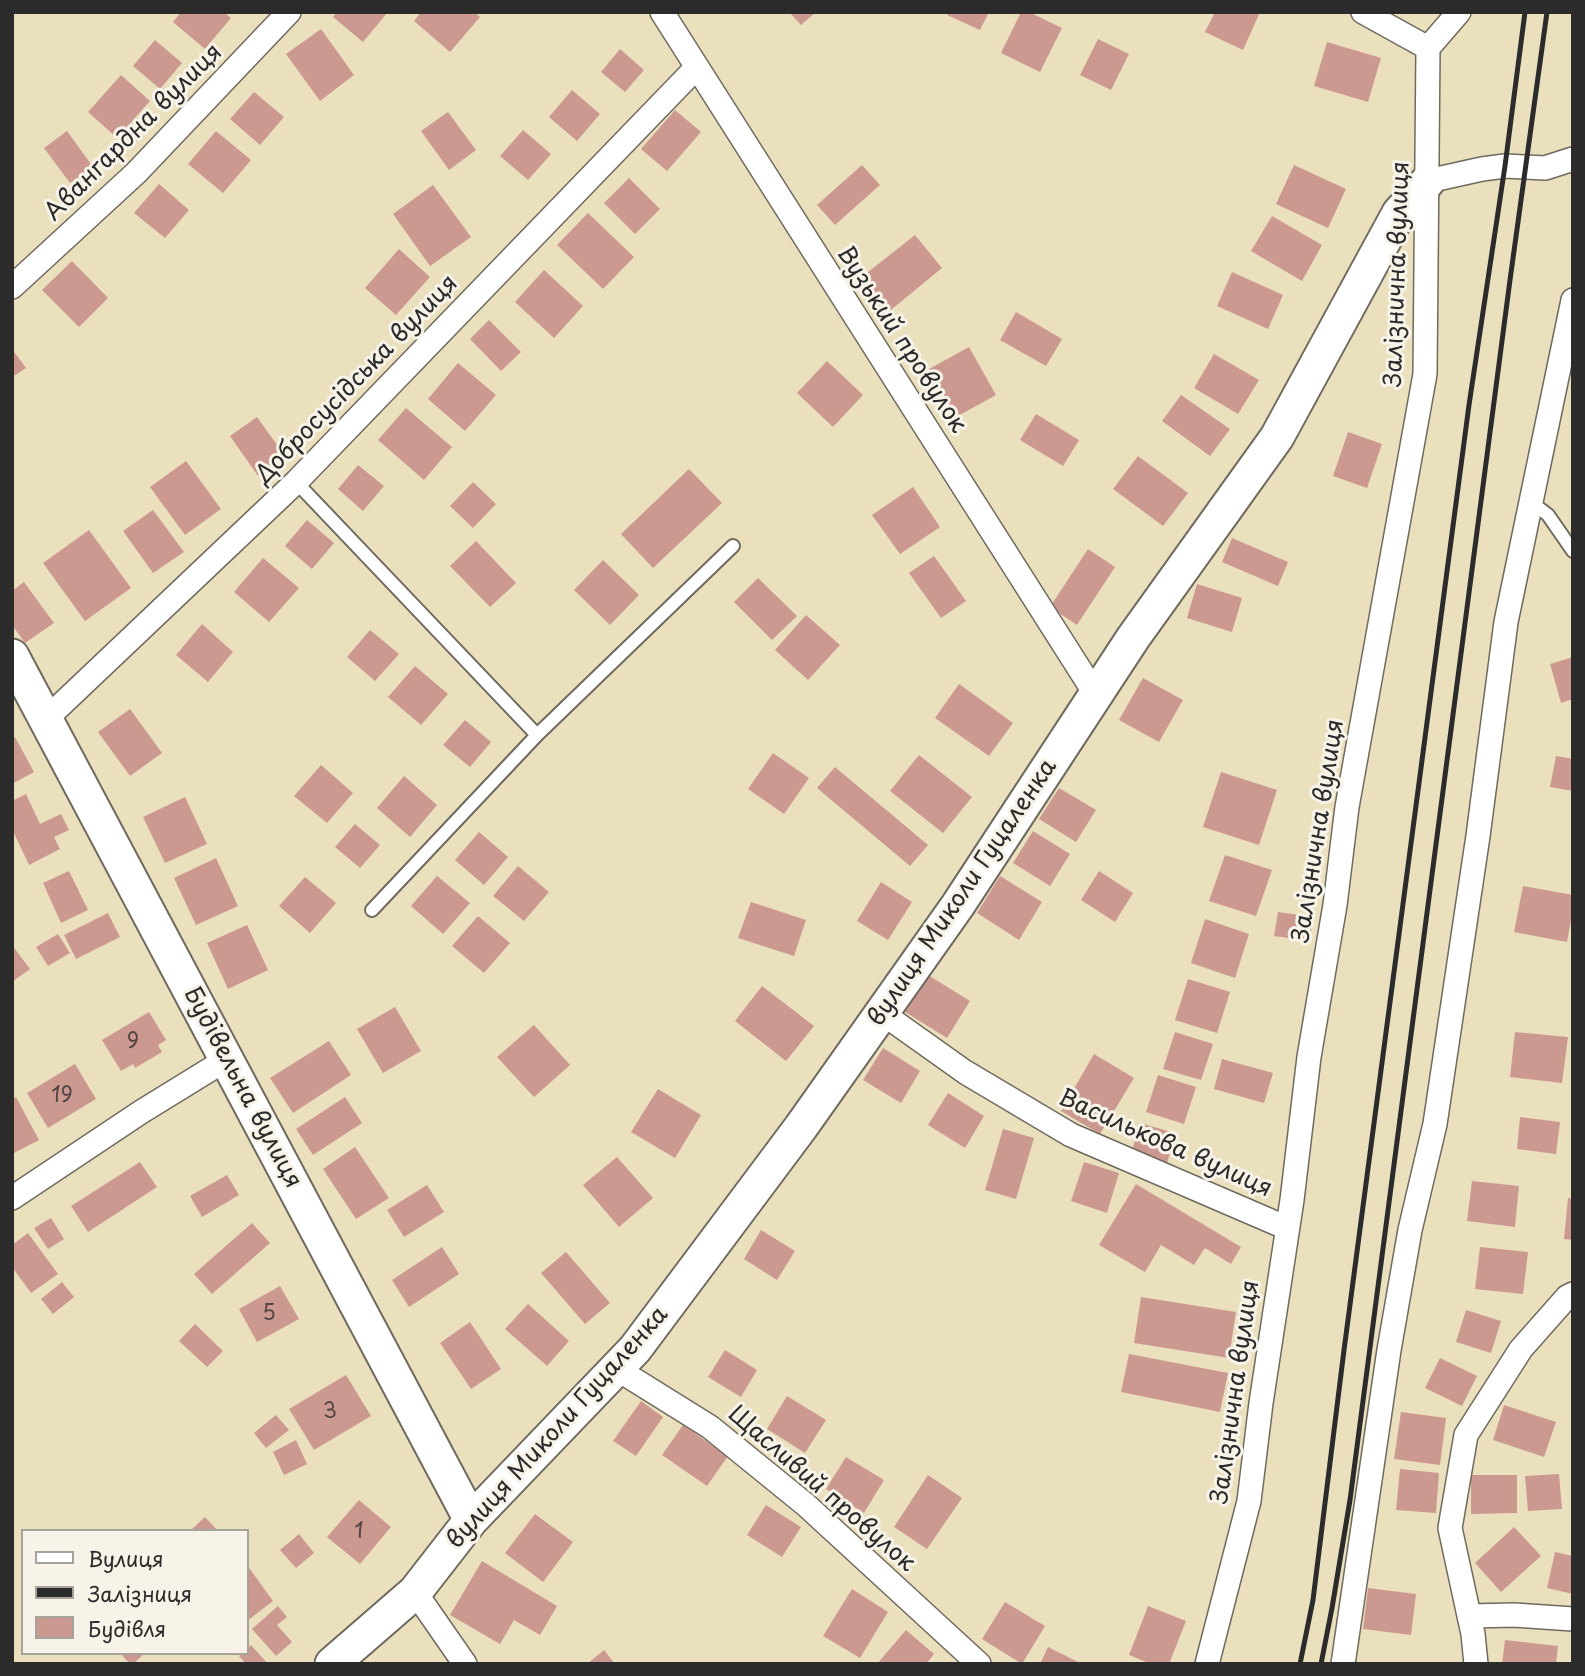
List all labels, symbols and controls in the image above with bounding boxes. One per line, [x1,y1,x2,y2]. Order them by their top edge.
street label: Авангардна вулиця [39,38,229,228]
street label: Залізнична вулиця [1380,161,1416,387]
street label: Вузький провулок [830,241,972,439]
street label: Добросусідська вулиця [250,270,464,490]
street label: Залізнична вулиця [1287,717,1351,945]
street label: вулиця Миколи Гуцаленка [863,754,1063,1032]
street label: Будівельна вулиця [177,983,307,1193]
house number: 9 [127,1029,139,1055]
house number: 19 [51,1083,73,1109]
street label: Василькова вулиця [1054,1084,1276,1204]
street label: Залізнична вулиця [1206,1278,1266,1506]
house number: 5 [262,1301,276,1327]
street label: вулиця Миколи Гуцаленка [441,1301,675,1555]
house number: 3 [323,1399,337,1425]
street label: Щасливий провулок [721,1400,921,1578]
house number: 1 [354,1519,364,1545]
legend [21,1529,248,1655]
text: Вулиця [88,1542,164,1574]
text: Залізниця [88,1577,192,1609]
text: Будівля [88,1612,166,1644]

